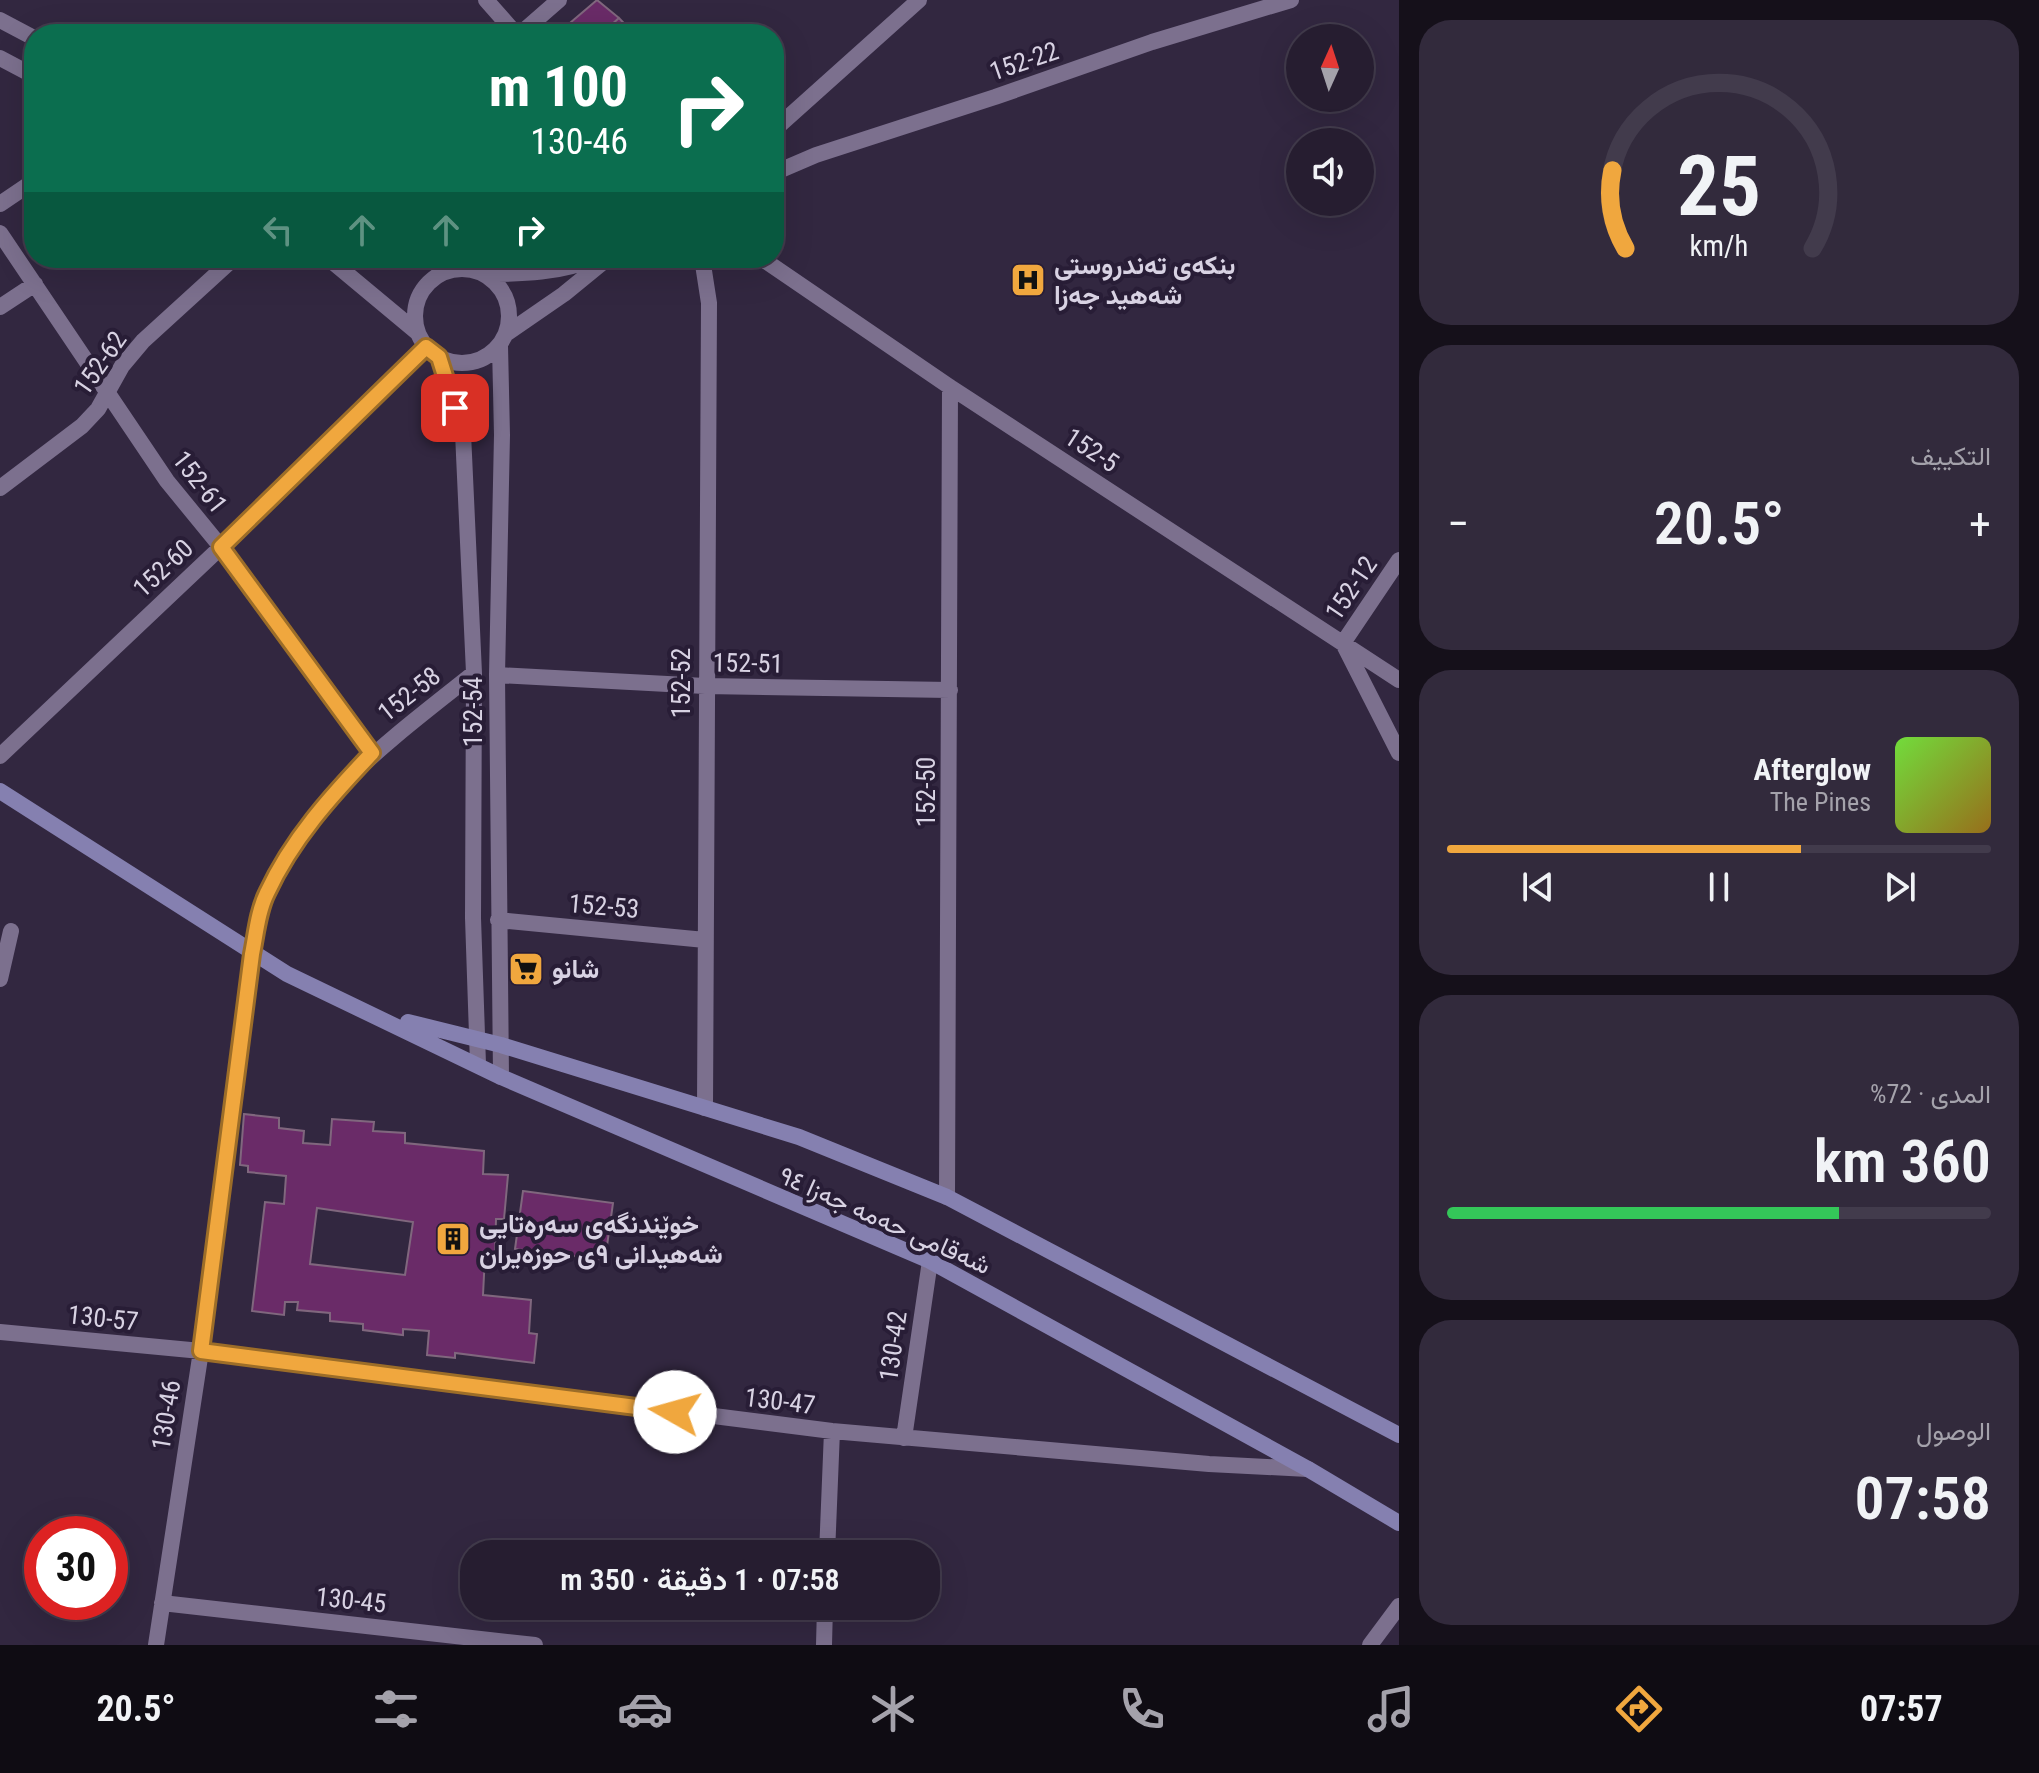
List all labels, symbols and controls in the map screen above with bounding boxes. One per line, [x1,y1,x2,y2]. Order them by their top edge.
north arrow [1286,24,1374,112]
map controls [1286,24,1374,216]
street label: 152-22 [986,35,1062,87]
text: 100 m [489,54,628,120]
icon: right [656,56,760,160]
text: 130-46 [530,121,628,163]
button: sound [1286,128,1374,216]
text: 25 [1677,137,1761,234]
icon: left [256,208,300,252]
icon: ahead [340,208,384,252]
icon: ahead [424,208,468,252]
icon: right [508,208,552,252]
text: km/h [1690,229,1748,263]
place label: بنکەی تەندروستی شەهید جەزا [1054,250,1235,311]
hospital icon: بنکەی تەندروستی شەهید جەزا [1009,261,1047,299]
street label: 152-62 [67,325,133,401]
pin [421,374,489,442]
icon: arrive [433,386,477,430]
street label: 152-5 [1060,422,1124,478]
text: التكييف [1910,441,1991,471]
street label: 152-61 [166,445,234,519]
text: 20.5° [1654,488,1784,559]
text: − [1447,498,1469,550]
text: + [1969,498,1991,550]
street label: 152-60 [127,533,199,603]
street label: 152-12 [1319,550,1383,626]
street label: 152-51 [712,647,784,679]
street label: 152-52 [666,648,696,718]
street label: 152-58 [372,660,446,728]
street label: 152-54 [458,677,488,747]
text: Afterglow [1753,752,1871,787]
street label: 152-50 [911,757,941,827]
text: The Pines [1770,787,1871,817]
icon: previous [1516,865,1560,909]
icon: pause [1697,865,1741,909]
icon: next [1878,865,1922,909]
street label: 152-53 [568,888,640,924]
supermarket icon: شانو [507,950,545,988]
place label: شانو [552,954,599,985]
text: المدى · 72% [1870,1079,1991,1109]
text: 360 km [1814,1126,1991,1197]
street label: شەقامی حەمە جەزا ٩٤ [774,1160,996,1281]
place label: خوێندنگەی سەرەتایی شەهیدانی ٩ی حوزەیران [479,1209,723,1270]
building icon: خوێندنگەی سەرەتایی شەهیدانی ٩ی حوزەیران [434,1220,472,1258]
street label: 130-57 [66,1299,140,1337]
street label: 130-42 [873,1309,913,1383]
position arrow [633,1370,717,1454]
street label: 130-46 [146,1378,186,1452]
street label: 130-47 [743,1382,817,1420]
text: الوصول [1916,1416,1991,1446]
text: 07:58 [1854,1463,1991,1534]
speed limit sign: 30 [24,1516,128,1620]
text: 07:58 · 1 دقيقة · 350 m [560,1562,840,1597]
street label: 130-45 [314,1581,388,1619]
icon: filters [368,1681,424,1737]
icon: car [617,1681,673,1737]
icon: climate [865,1681,921,1737]
icon: phone [1114,1681,1170,1737]
icon: music [1363,1681,1419,1737]
icon: directions [1611,1681,1667,1737]
text: 20.5° [96,1688,175,1730]
text: 07:57 [1860,1688,1943,1730]

